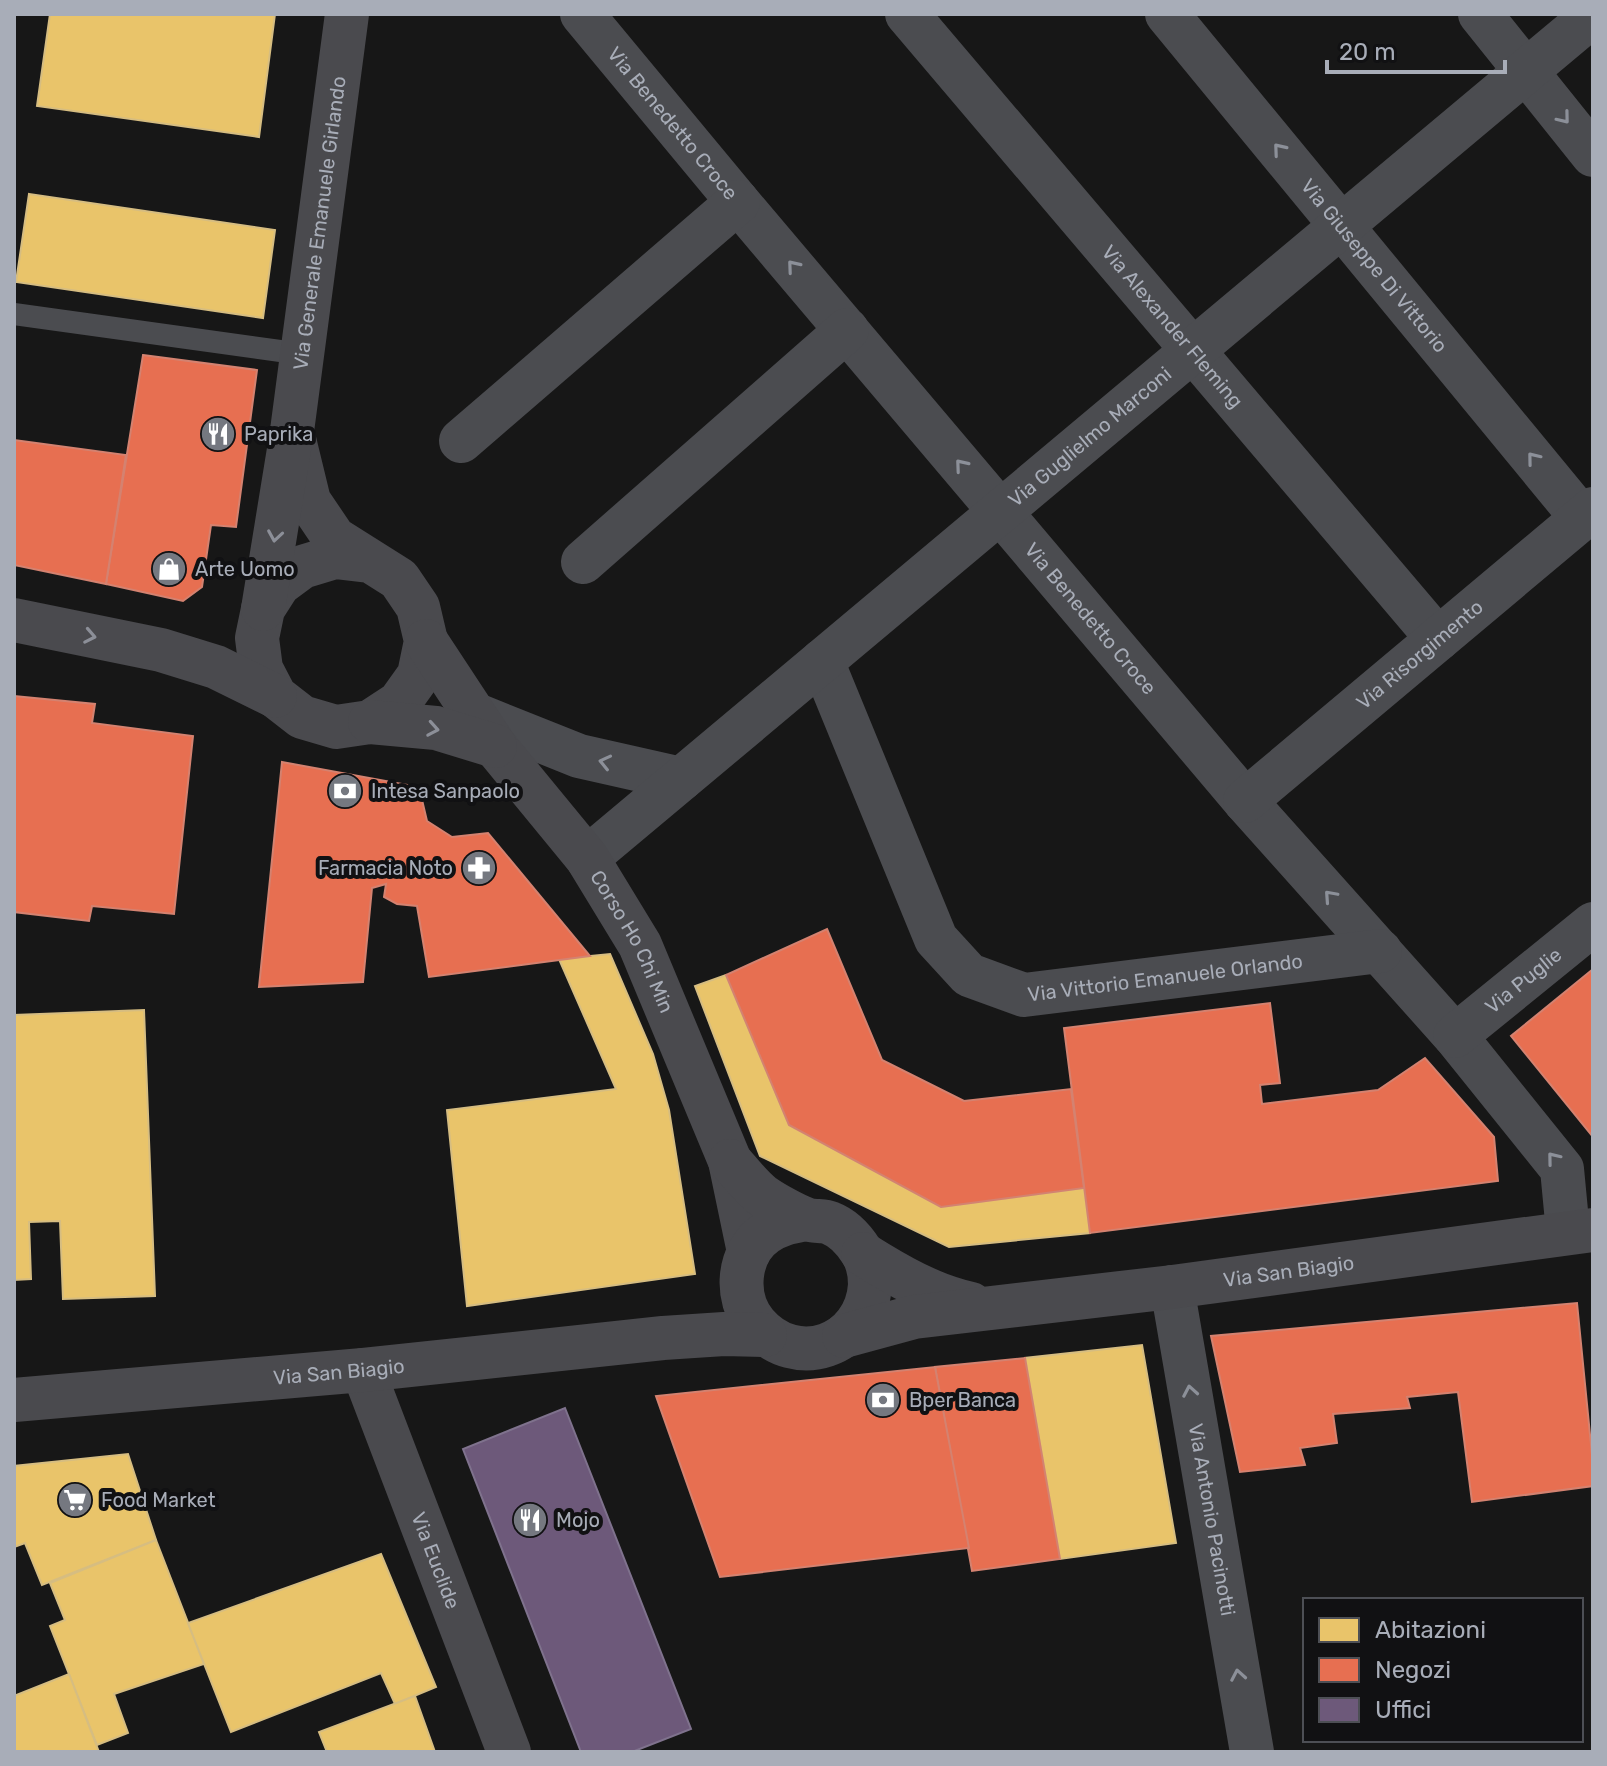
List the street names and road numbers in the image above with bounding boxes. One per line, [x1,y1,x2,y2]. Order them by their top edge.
street label: Via Benedetto Croce [602,42,743,205]
street label: Via Generale Emanuele Girlando [288,75,351,372]
street label: Via Giuseppe Di Vittorio [1296,174,1453,357]
street label: Via Alexander Fleming [1097,240,1248,413]
street label: Via Guglielmo Marconi [1003,362,1176,512]
street label: Via Benedetto Croce [1020,538,1162,699]
street label: Via Risorgimento [1351,594,1488,714]
street label: Corso Ho Chi Min [585,866,679,1016]
street label: Via Puglie [1480,942,1566,1019]
street label: Via Vittorio Emanuele Orlando [1026,949,1304,1006]
street label: Via San Biagio [1222,1250,1356,1292]
street label: Via San Biagio [272,1354,406,1390]
street label: Via Antonio Pacinotti [1184,1421,1240,1618]
street label: Via Euclide [406,1509,465,1612]

